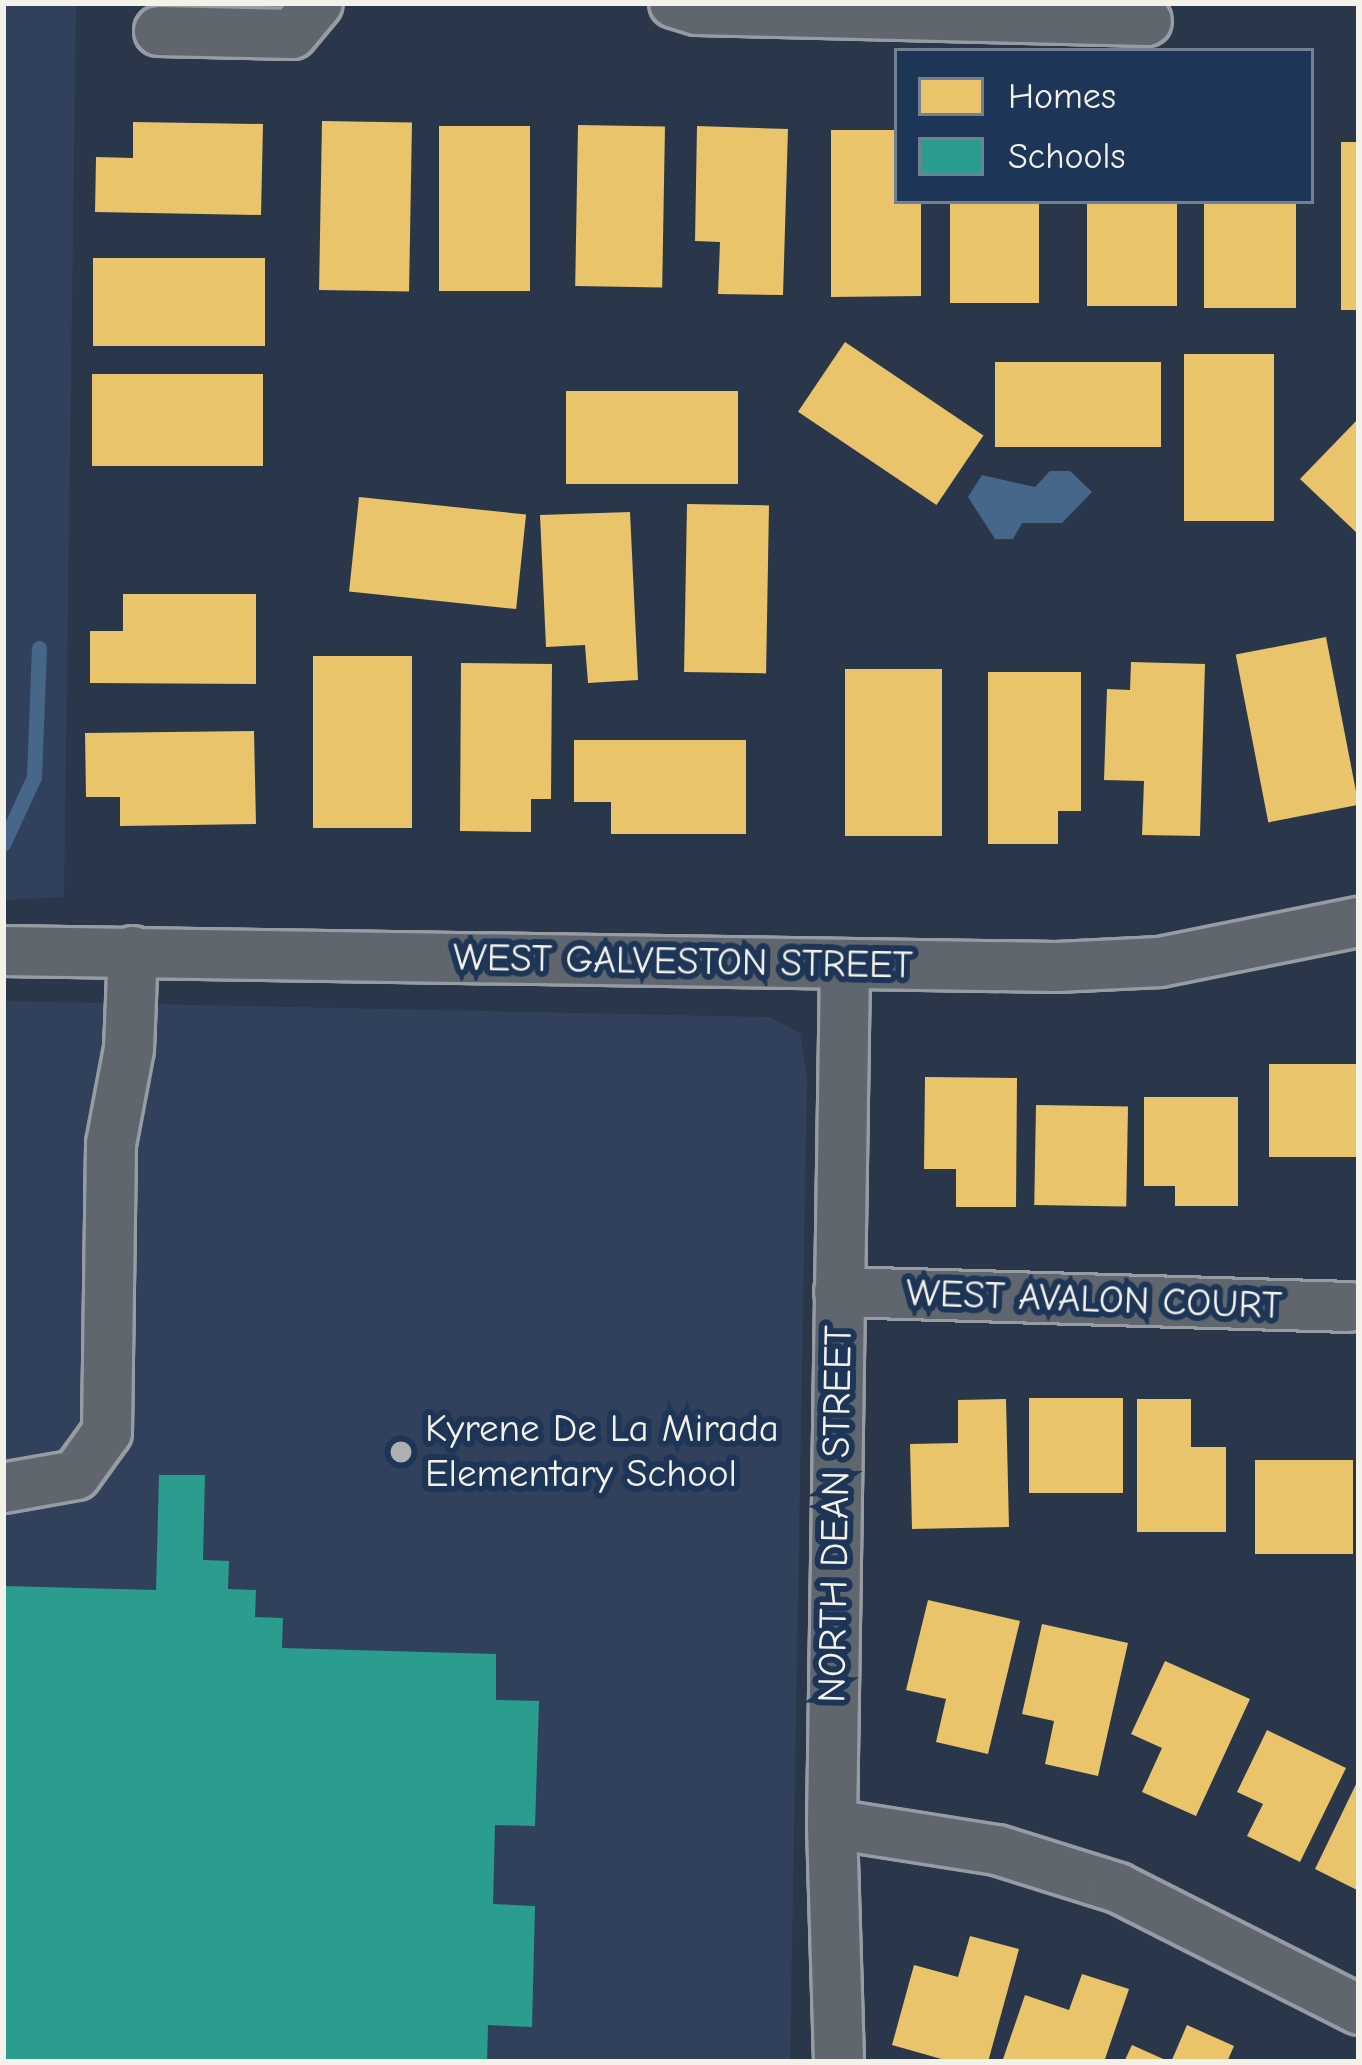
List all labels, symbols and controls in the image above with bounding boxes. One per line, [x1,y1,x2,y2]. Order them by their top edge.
legend [894,48,1314,204]
text: Homes [1008,76,1116,117]
text: Schools [1008,136,1125,177]
street label: WEST GALVESTON STREET [453,935,913,989]
street label: WEST AVALON COURT [905,1270,1283,1330]
street label: NORTH DEAN STREET [809,1325,863,1703]
place label: Kyrene De La Mirada Elementary School [425,1407,779,1498]
marker: Kyrene De La Mirada Elementary School [388,1439,414,1465]

